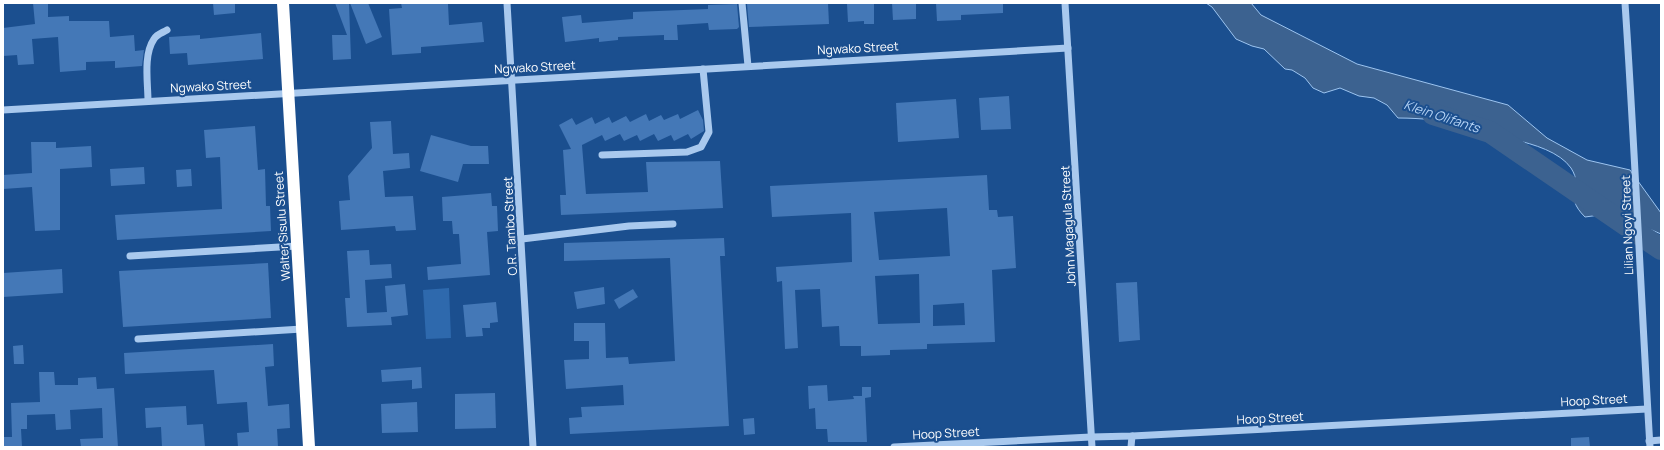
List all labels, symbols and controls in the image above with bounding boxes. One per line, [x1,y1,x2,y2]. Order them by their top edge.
street label: Ngwako Street [817,37,899,59]
street label: Ngwako Street [494,56,576,78]
street label: Ngwako Street [170,75,252,97]
water label: Klein Olifants [1402,95,1483,137]
street label: John Magagula Street [1056,165,1080,287]
street label: Walter Sisulu Street [270,171,294,281]
street label: Lilian Ngoyi Street [1617,175,1637,275]
street label: O.R. Tambo Street [499,176,521,276]
street label: Hoop Street [1560,390,1628,410]
street label: Hoop Street [1236,408,1304,428]
street label: Hoop Street [912,423,980,443]

